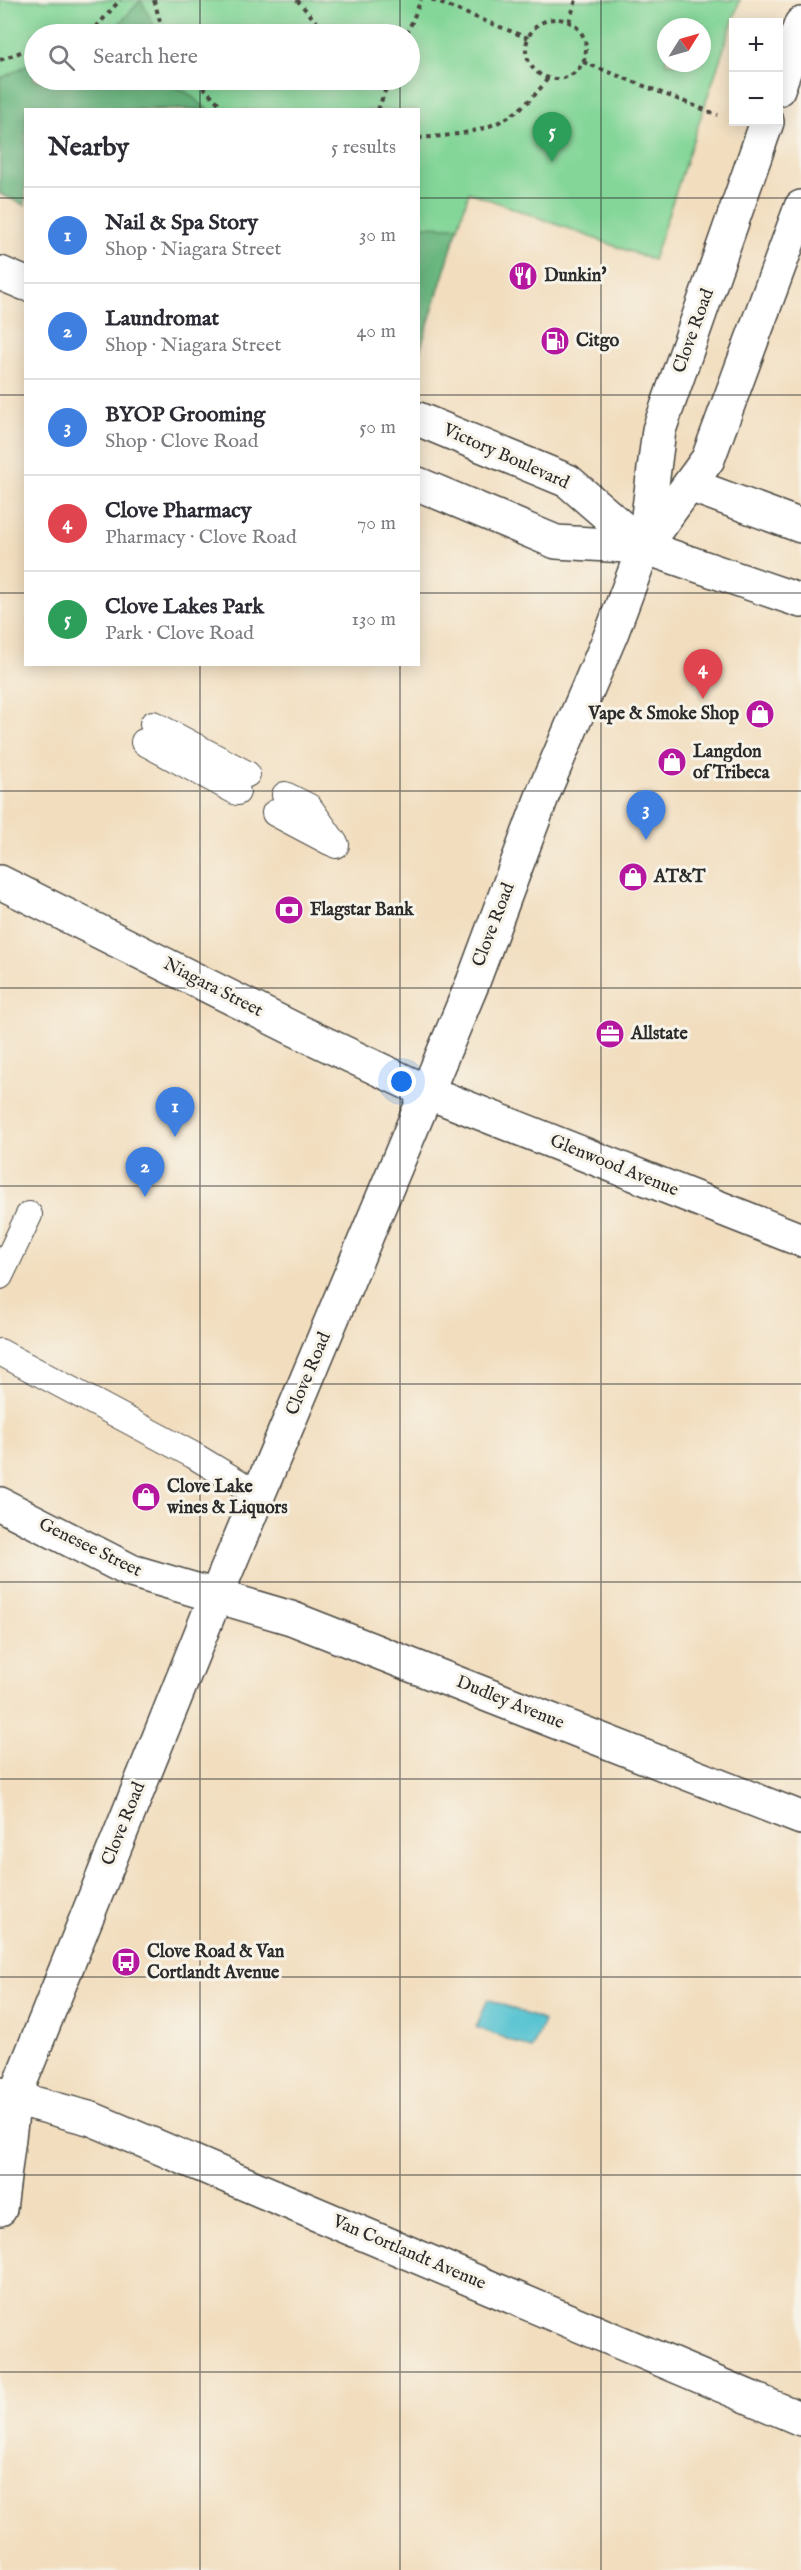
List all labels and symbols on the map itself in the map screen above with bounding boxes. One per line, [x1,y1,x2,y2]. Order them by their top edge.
north arrow [657,18,711,72]
pin: 5 [532,112,572,162]
restaurant icon: Dunkin' [507,260,539,292]
place label: Dunkin' [544,265,606,288]
street label: Clove Road [668,285,720,376]
fuel station icon: Citgo [539,325,571,357]
place label: Citgo [576,330,619,353]
street label: Victory Boulevard [439,419,573,495]
pin: 4 [684,650,722,699]
shop icon: Vape & Smoke Shop [744,698,776,730]
place label: Vape & Smoke Shop [588,703,739,726]
place label: Langdon of Tribeca [693,741,771,785]
shop icon: Langdon of Tribeca [656,746,688,778]
pin: 3 [626,790,666,840]
shop icon: AT&T [617,861,649,893]
place label: AT&T [653,866,706,889]
street label: Clove Road [467,879,521,970]
bank icon: Flagstar Bank [273,894,305,926]
place label: Flagstar Bank [310,899,415,922]
street label: Niagara Street [159,953,267,1023]
office icon: Allstate [594,1018,626,1050]
place label: Allstate [630,1023,688,1046]
your location [387,1067,416,1096]
pin: 1 [156,1088,195,1137]
street label: Glenwood Avenue [546,1130,682,1202]
pin: 2 [126,1148,164,1197]
street label: Clove Road [281,1329,337,1419]
place label: Clove Lake wines & Liquors [166,1476,288,1520]
shop icon: Clove Lake wines & Liquors [130,1481,162,1513]
street label: Genesee Street [35,1513,145,1583]
street label: Dudley Avenue [453,1671,567,1735]
street label: Clove Road [97,1779,151,1869]
place label: Clove Road & Van Cortlandt Avenue [147,1941,285,1985]
bus stop icon: Clove Road & Van Cortlandt Avenue [110,1946,142,1978]
street label: Van Cortlandt Avenue [328,2210,489,2296]

